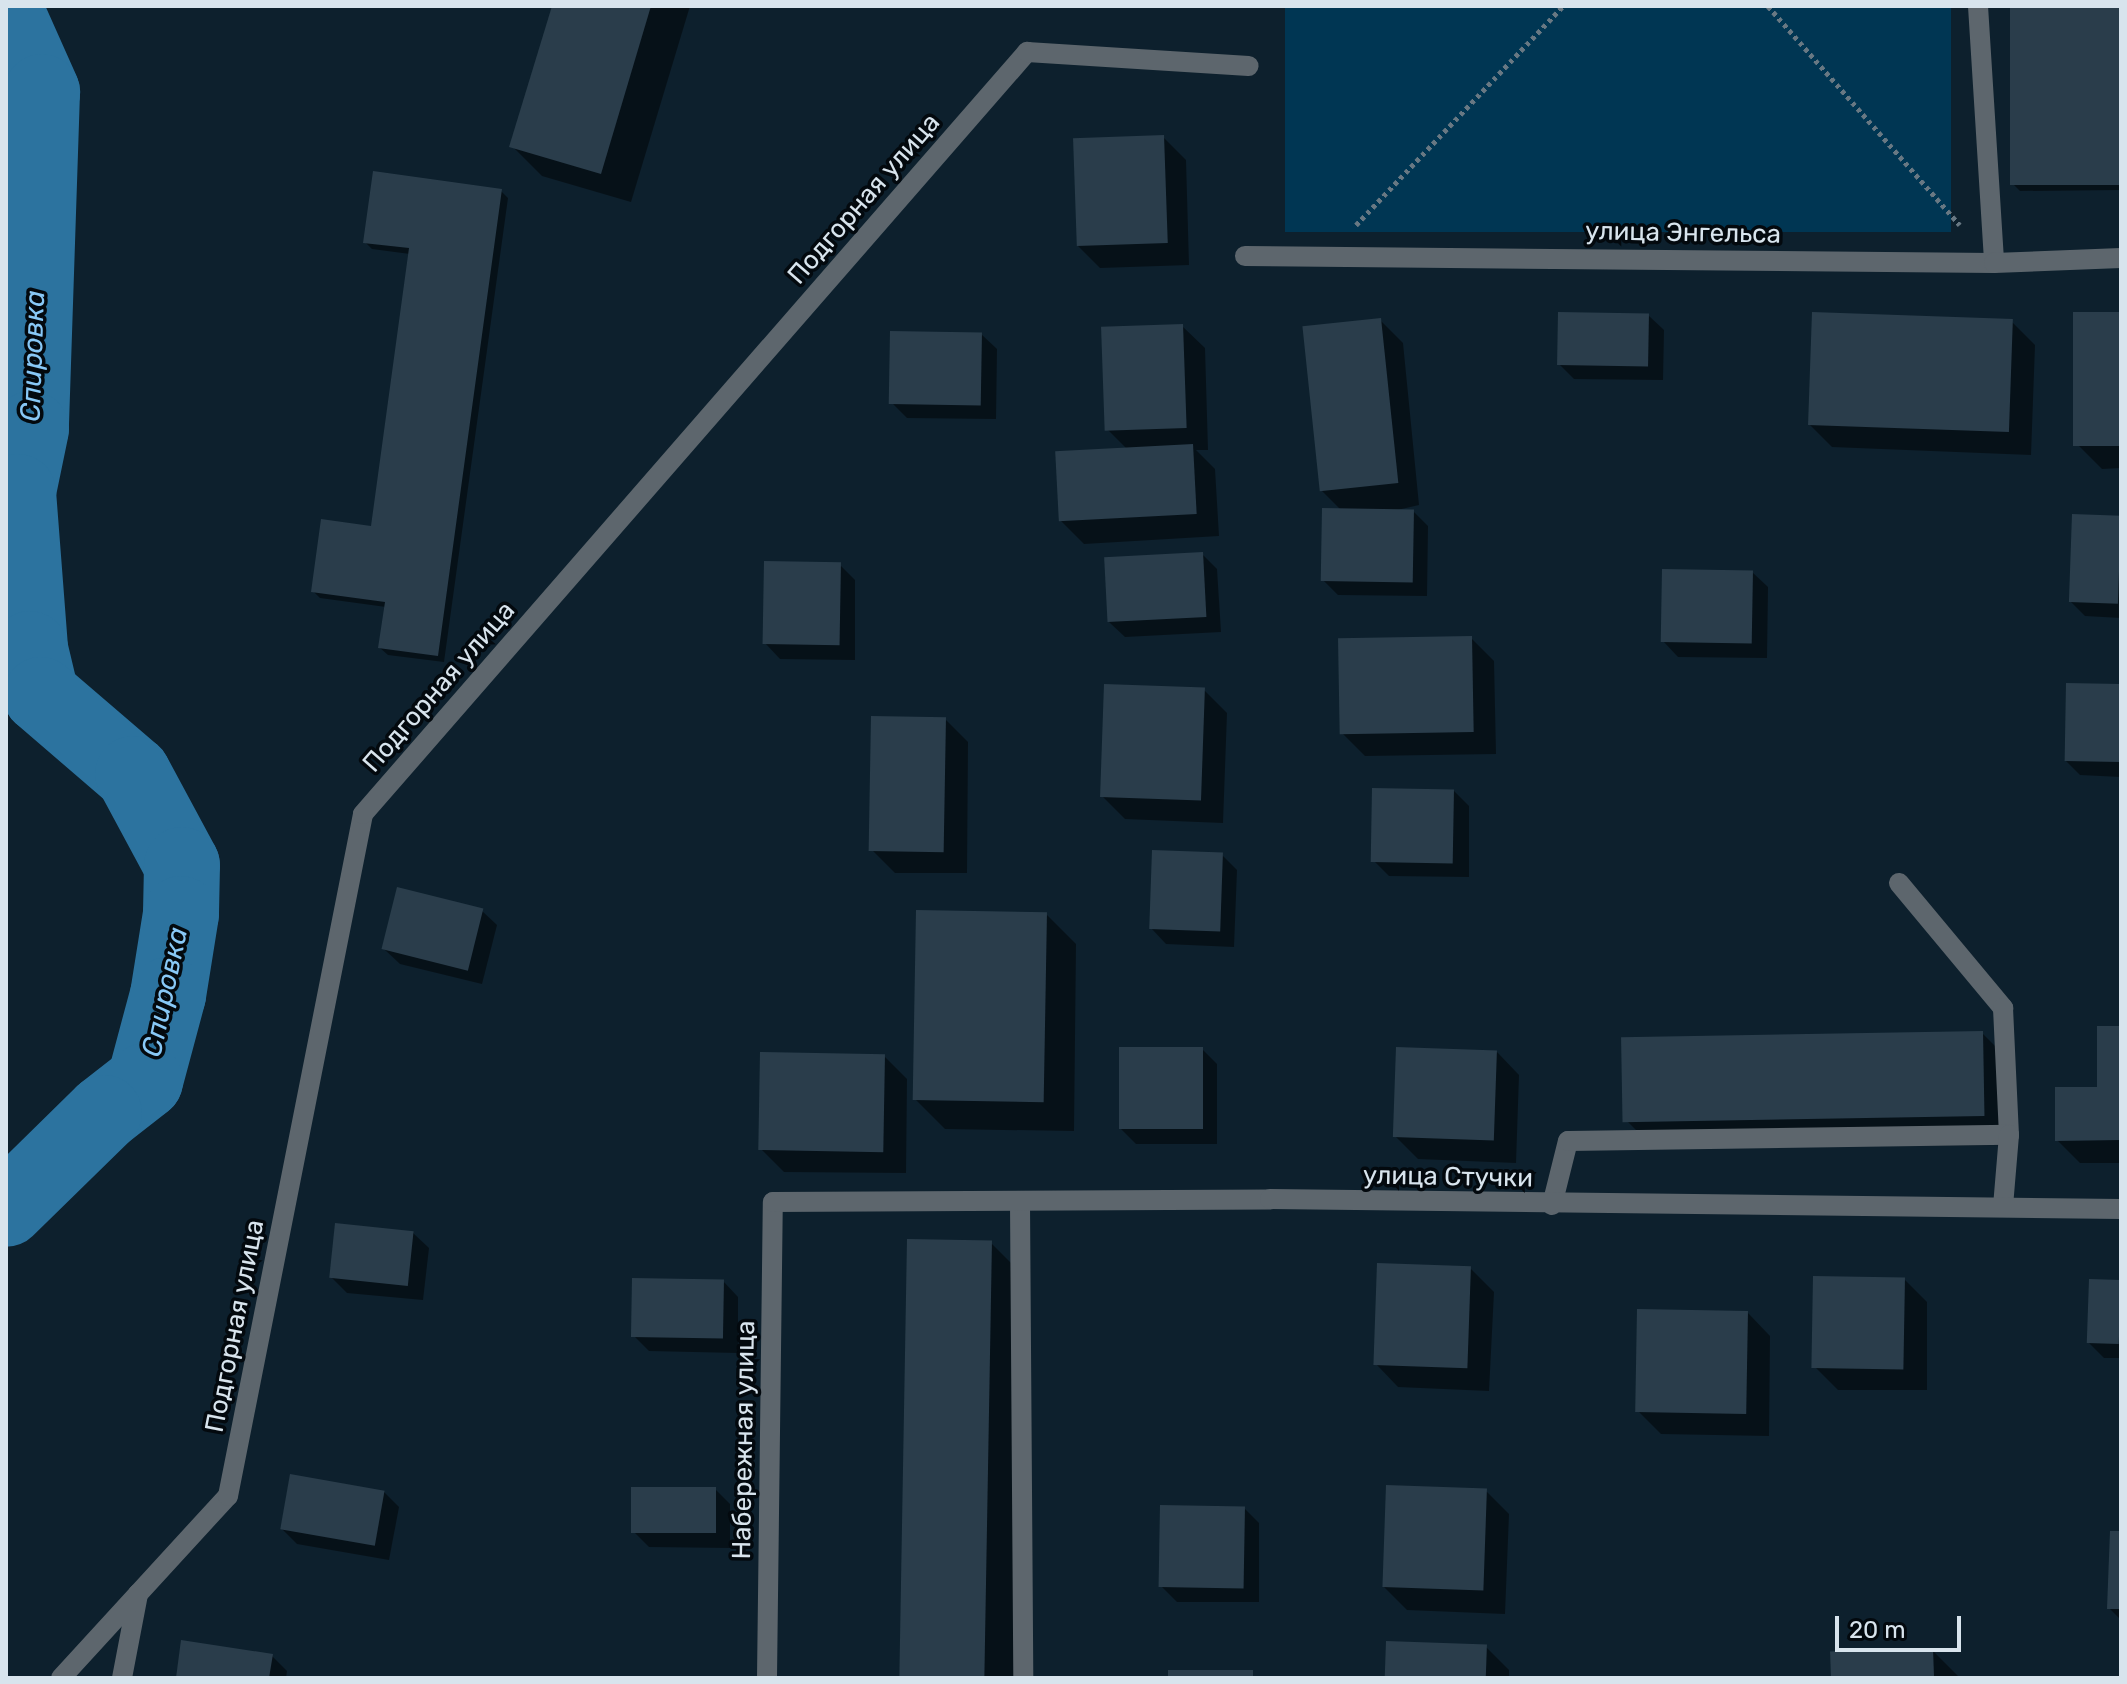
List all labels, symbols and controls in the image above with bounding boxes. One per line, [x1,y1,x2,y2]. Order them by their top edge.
street label: Подгорная улица [781,107,947,291]
street label: улица Энгельса [1585,216,1781,250]
water label: Спировка [14,290,52,422]
street label: Подгорная улица [356,595,522,779]
water label: Спировка [135,924,195,1060]
street label: улица Стучки [1363,1160,1533,1194]
street label: Подгорная улица [199,1217,271,1435]
street label: Набережная улица [726,1320,762,1560]
scale bar [1839,1600,1965,1650]
text: 20 m [1849,1616,1906,1644]

